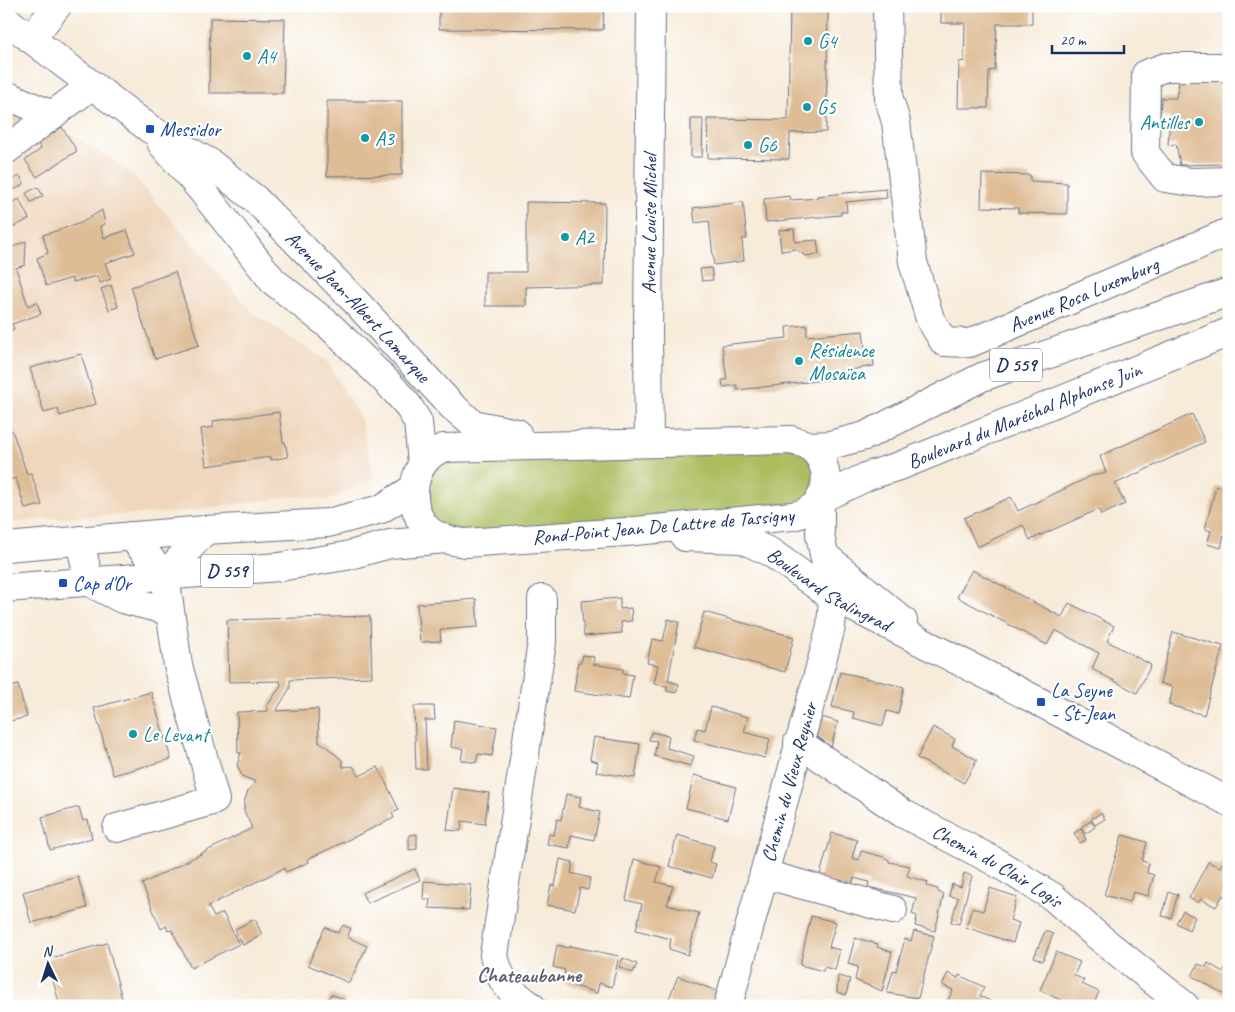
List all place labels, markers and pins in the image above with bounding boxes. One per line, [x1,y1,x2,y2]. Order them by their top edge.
place label: G4 [818,29,839,54]
marker: G4 [802,35,814,47]
place label: A4 [257,44,278,69]
marker: A4 [241,50,253,62]
place label: G5 [817,95,837,120]
marker: G5 [801,101,813,113]
place label: Antilles [1140,110,1191,135]
marker: Antilles [1193,116,1205,128]
place label: Messidor [160,117,222,142]
marker: Messidor [144,123,156,135]
place label: A3 [375,126,396,151]
marker: A3 [359,132,371,144]
place label: G6 [758,133,778,158]
marker: G6 [742,139,754,151]
place label: A2 [575,225,596,250]
marker: A2 [559,231,571,243]
place label: Résidence Mosaïca [809,338,875,386]
marker: Résidence Mosaïca [793,355,805,367]
place label: Cap d'Or [73,571,133,596]
marker: Cap d'Or [57,577,69,589]
place label: La Seyne - St-Jean [1051,678,1116,726]
marker: La Seyne - St-Jean [1035,696,1047,708]
place label: Le Levant [143,722,212,747]
marker: Le Levant [127,728,139,740]

